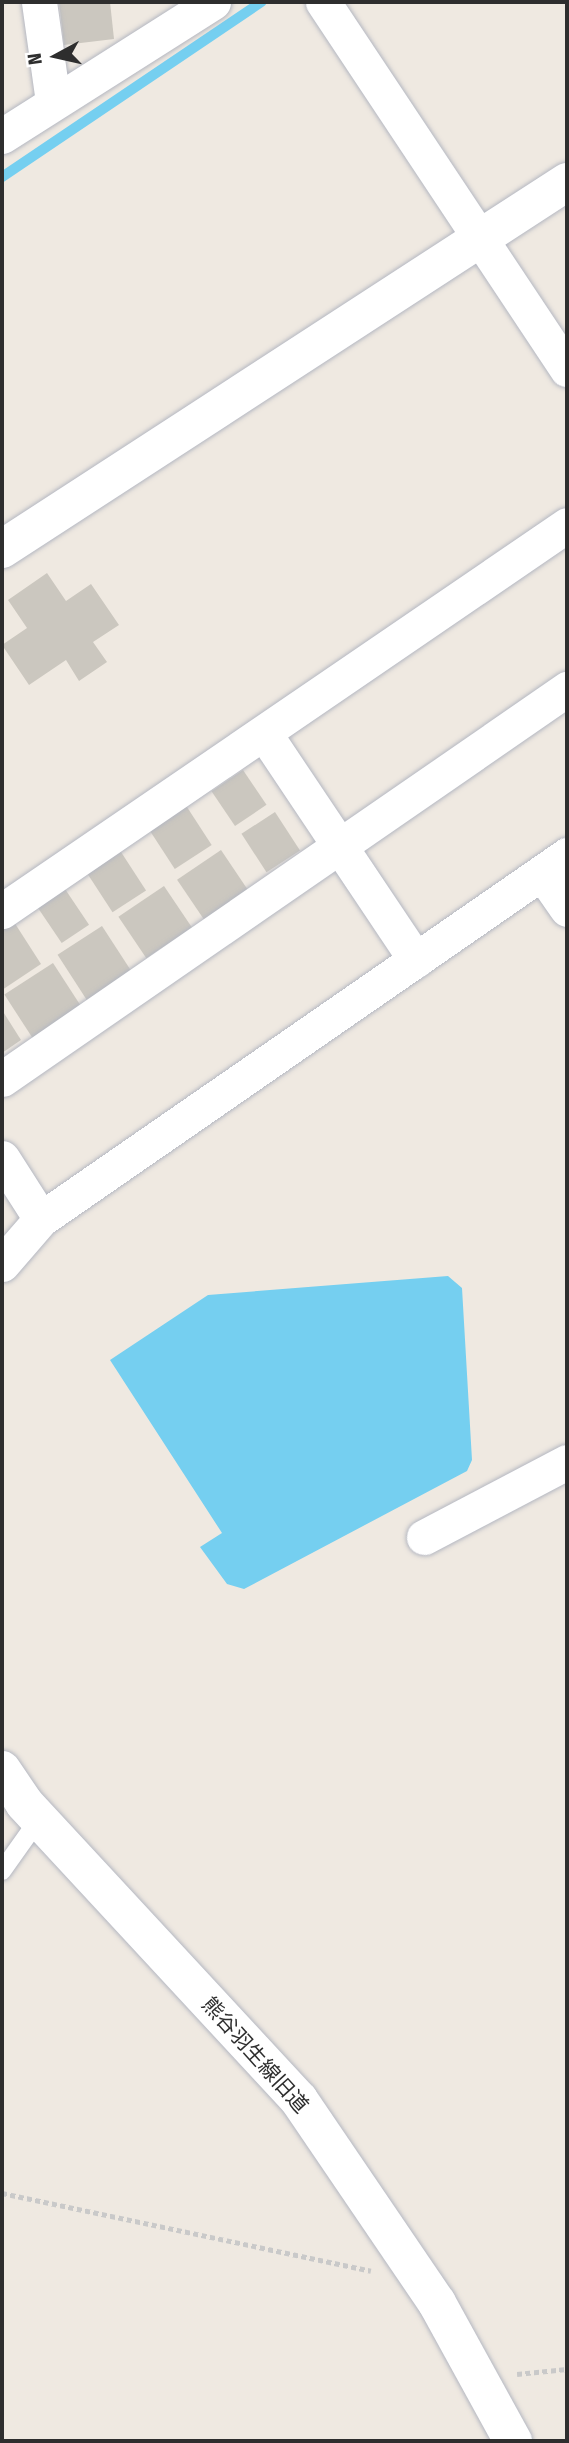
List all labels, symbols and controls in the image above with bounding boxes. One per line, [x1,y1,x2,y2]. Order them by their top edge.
north arrow [21,21,91,91]
text: N [23,52,47,66]
street label: 熊谷羽生線旧道 [196,1992,314,2118]

